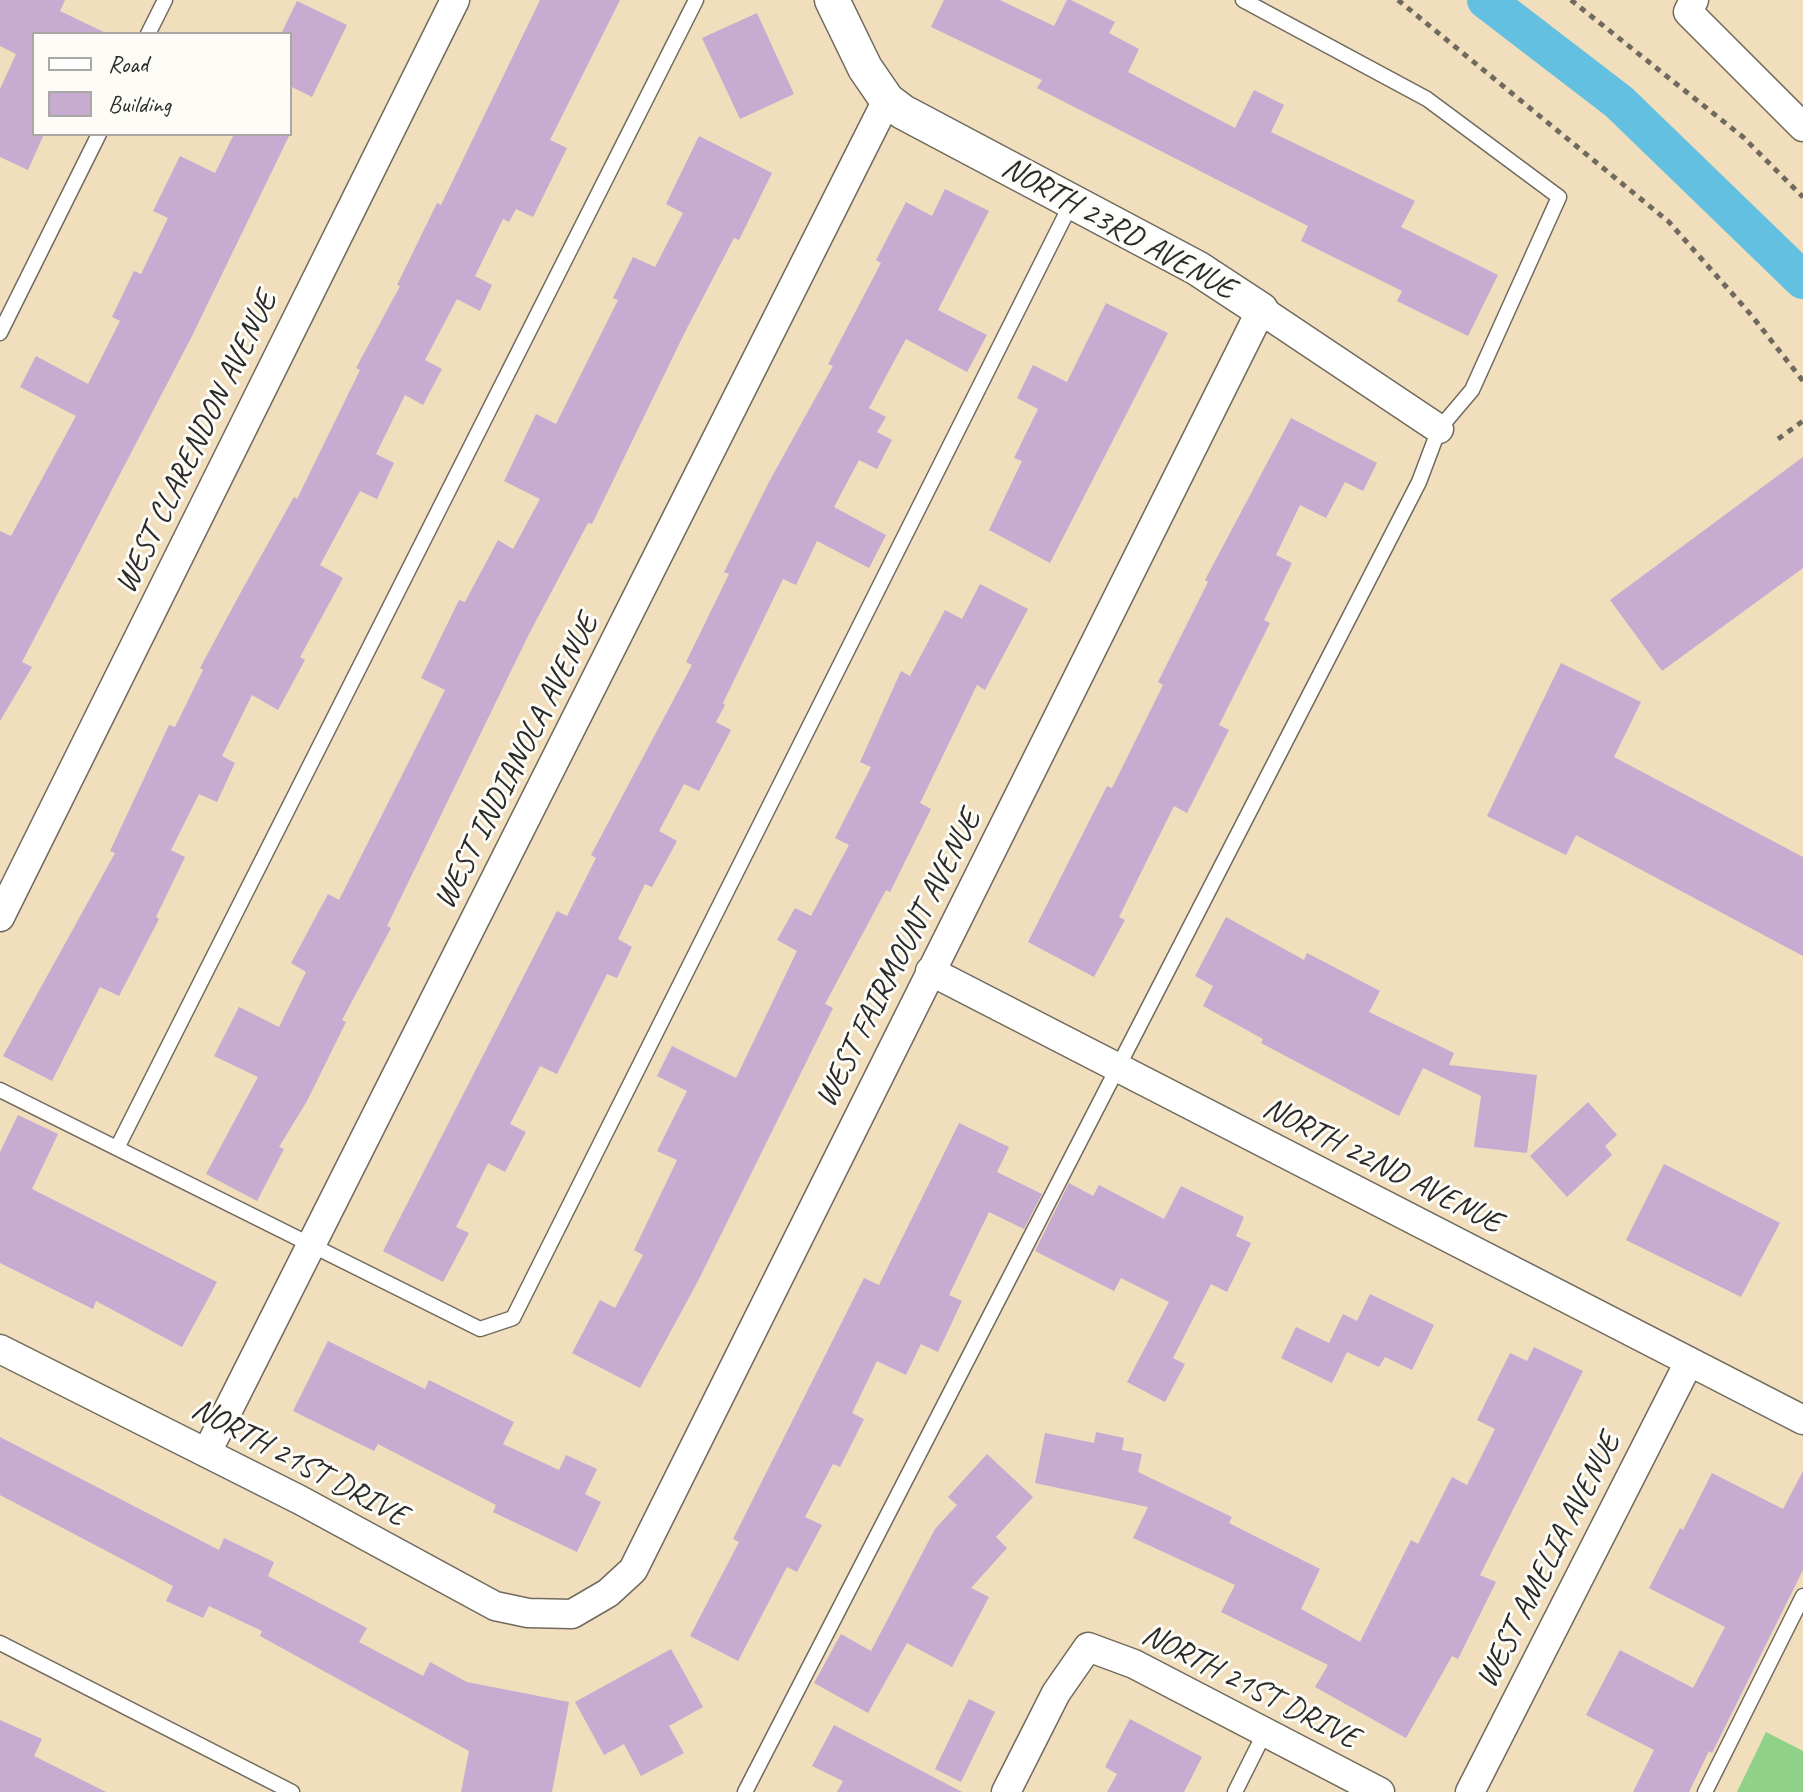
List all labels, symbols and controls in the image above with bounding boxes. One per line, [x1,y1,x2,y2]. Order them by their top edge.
legend [32,32,292,136]
text: Road [108,49,148,79]
text: Building [108,89,171,119]
street label: NORTH 23RD AVENUE [995,149,1241,309]
street label: WEST CLARENDON AVENUE [107,286,287,600]
street label: WEST INDIANOLA AVENUE [426,608,608,916]
street label: WEST FAIRMOUNT AVENUE [807,804,991,1114]
street label: NORTH 22ND AVENUE [1256,1089,1508,1243]
street label: NORTH 21ST DRIVE [185,1390,413,1536]
street label: WEST AMELIA AVENUE [1468,1427,1630,1695]
street label: NORTH 21ST DRIVE [1135,1616,1365,1758]

